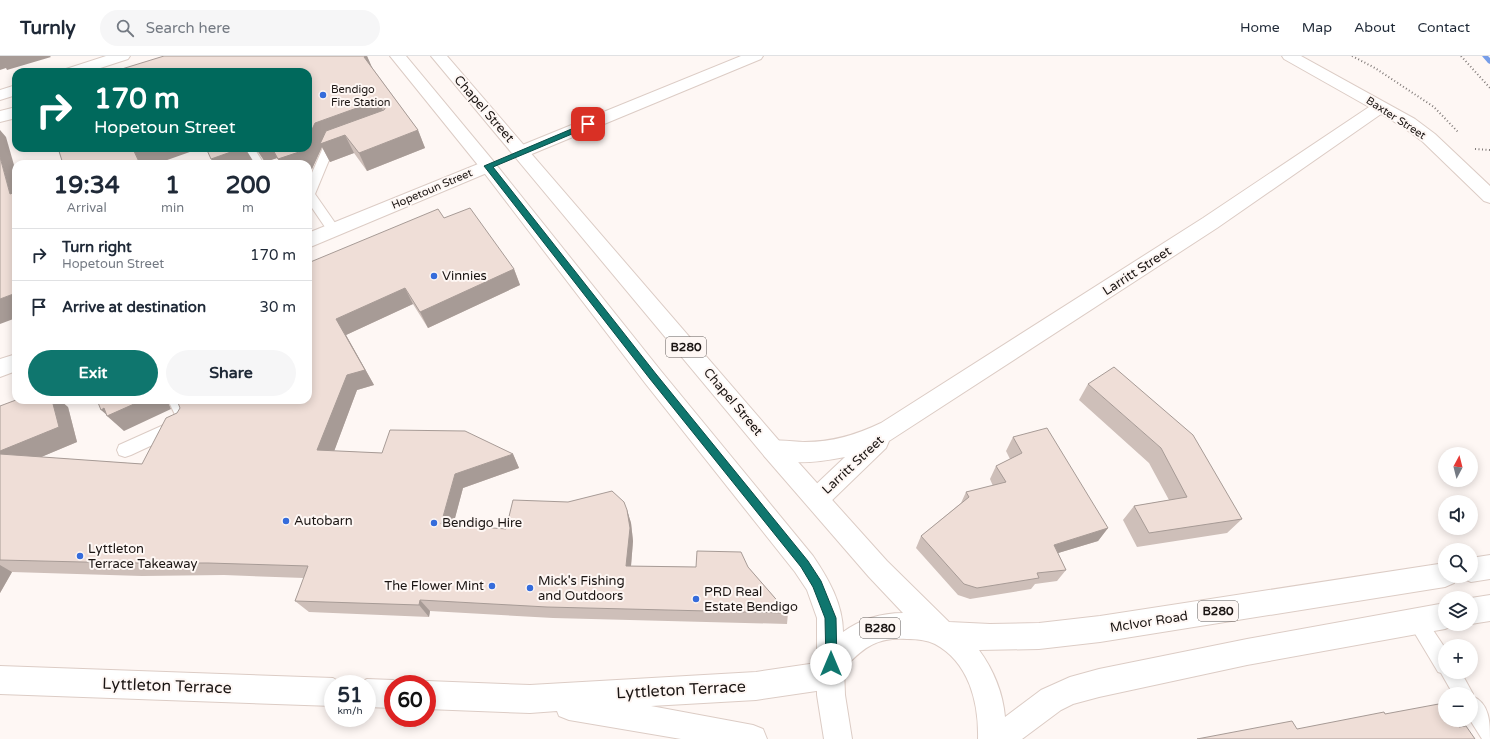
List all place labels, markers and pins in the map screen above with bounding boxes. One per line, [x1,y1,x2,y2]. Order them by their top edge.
place label: Bendigo Fire Station [331,83,391,109]
marker: Bendigo Fire Station [318,90,328,100]
pin [571,107,605,141]
place label: Vinnies [442,268,487,284]
marker: Vinnies [429,271,439,281]
place label: Autobarn [294,513,353,529]
place label: Bendigo Hire [442,515,522,531]
marker: Autobarn [281,516,291,526]
marker: Bendigo Hire [429,518,439,528]
place label: Lyttleton Terrace Takeaway [88,541,197,572]
marker: Lyttleton Terrace Takeaway [75,551,85,561]
place label: Mick's Fishing and Outdoors [538,573,625,604]
place label: The Flower Mint [384,578,484,594]
marker: The Flower Mint [487,581,497,591]
marker: Mick's Fishing and Outdoors [525,583,535,593]
place label: PRD Real Estate Bendigo [704,584,798,615]
marker: PRD Real Estate Bendigo [691,594,701,604]

